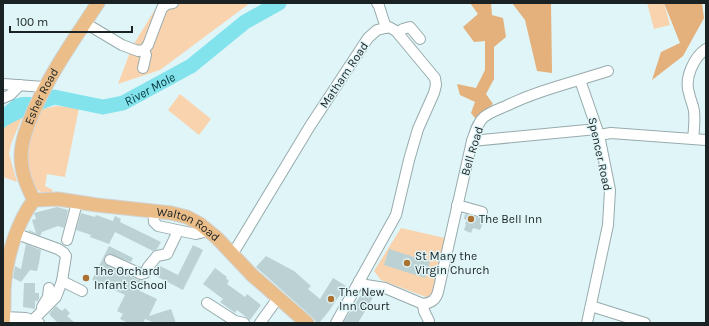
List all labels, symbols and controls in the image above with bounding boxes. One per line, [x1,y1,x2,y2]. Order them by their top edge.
scale bar [10,8,132,34]
text: 100 m [16,15,48,29]
street label: Matham Road [317,39,371,111]
street label: Esher Road [22,66,61,127]
water label: River Mole [122,69,178,109]
street label: Spencer Road [585,116,615,192]
street label: Bell Road [458,125,486,177]
street label: Walton Road [156,204,223,244]
place label: The Bell Inn [479,212,542,226]
marker: The Bell Inn [466,214,476,224]
place label: St Mary the Virgin Church [415,249,490,277]
marker: St Mary the Virgin Church [402,258,412,268]
place label: The Orchard Infant School [94,264,167,292]
marker: The Orchard Infant School [81,273,91,283]
place label: The New Inn Court [339,285,390,313]
marker: The New Inn Court [326,294,336,304]

